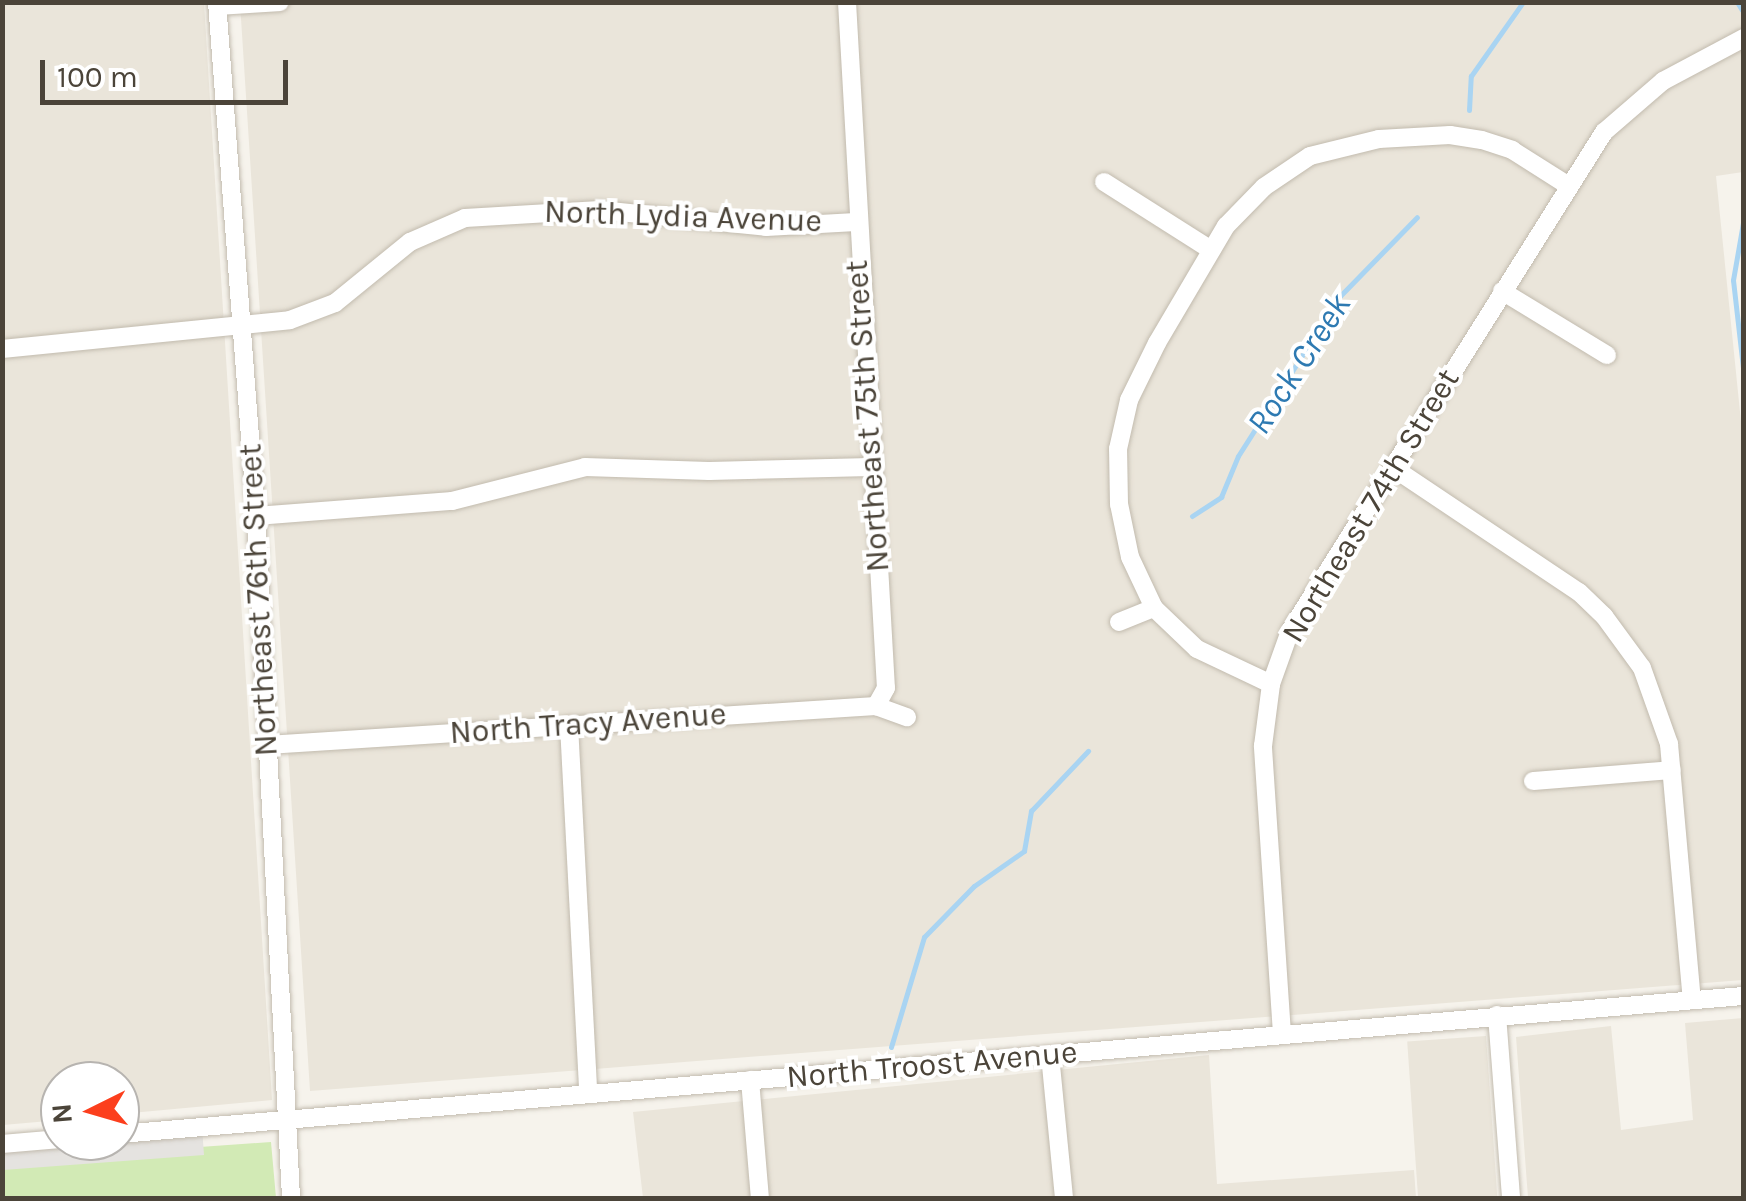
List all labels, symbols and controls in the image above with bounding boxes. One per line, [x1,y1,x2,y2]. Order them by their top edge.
scale bar [45,40,292,102]
text: 100 m [57,59,138,95]
street label: North Lydia Avenue [543,193,823,241]
street label: Northeast 75th Street [838,259,898,573]
water label: Rock Creek [1238,286,1360,442]
street label: Northeast 74th Street [1274,362,1468,650]
street label: Northeast 76th Street [232,443,286,757]
street label: North Tracy Avenue [448,695,728,753]
street label: North Troost Avenue [785,1033,1079,1097]
north arrow [40,1061,140,1161]
text: N [44,1102,79,1125]

